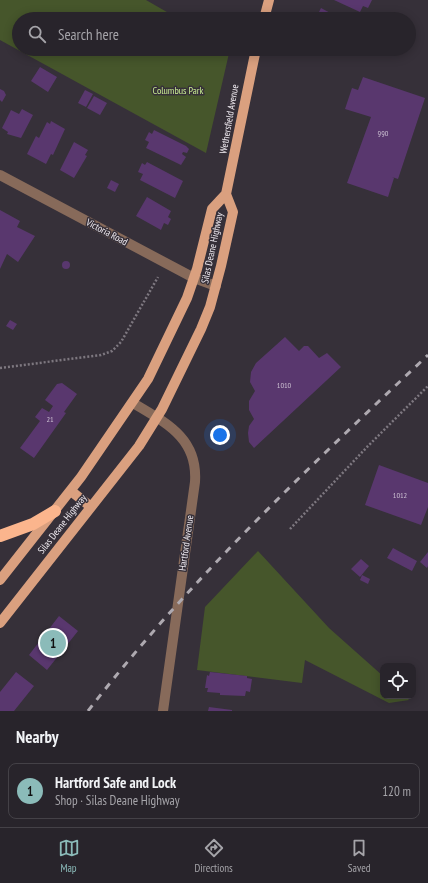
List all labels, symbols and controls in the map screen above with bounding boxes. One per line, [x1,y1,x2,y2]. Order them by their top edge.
search box [12,12,416,56]
icon: search [26,23,48,45]
text: Search here [58,25,119,44]
street label: Wethersfield Avenue [217,83,241,155]
park label: Columbus Park [153,84,204,97]
house number: 990 [378,128,389,138]
street label: Silas Deane Highway [198,211,226,285]
street label: Victoria Road [83,215,130,248]
house number: 1010 [277,380,292,390]
house number: 21 [46,414,54,424]
your location [210,425,230,445]
house number: 1012 [393,490,408,500]
street label: Silas Deane Highway [35,491,89,556]
street label: Hartford Avenue [176,514,196,572]
pin: 1 [40,628,66,658]
map controls [380,663,416,699]
button: locate [380,663,416,699]
text: Nearby [16,726,59,748]
text: Hartford Safe and Lock [55,773,176,792]
text: 1 [27,783,33,800]
text: 120 m [382,783,411,800]
text: Shop · Silas Deane Highway [55,792,180,809]
tab: Map [58,837,80,875]
tab: Directions [195,837,233,875]
tab: Saved [348,837,370,875]

